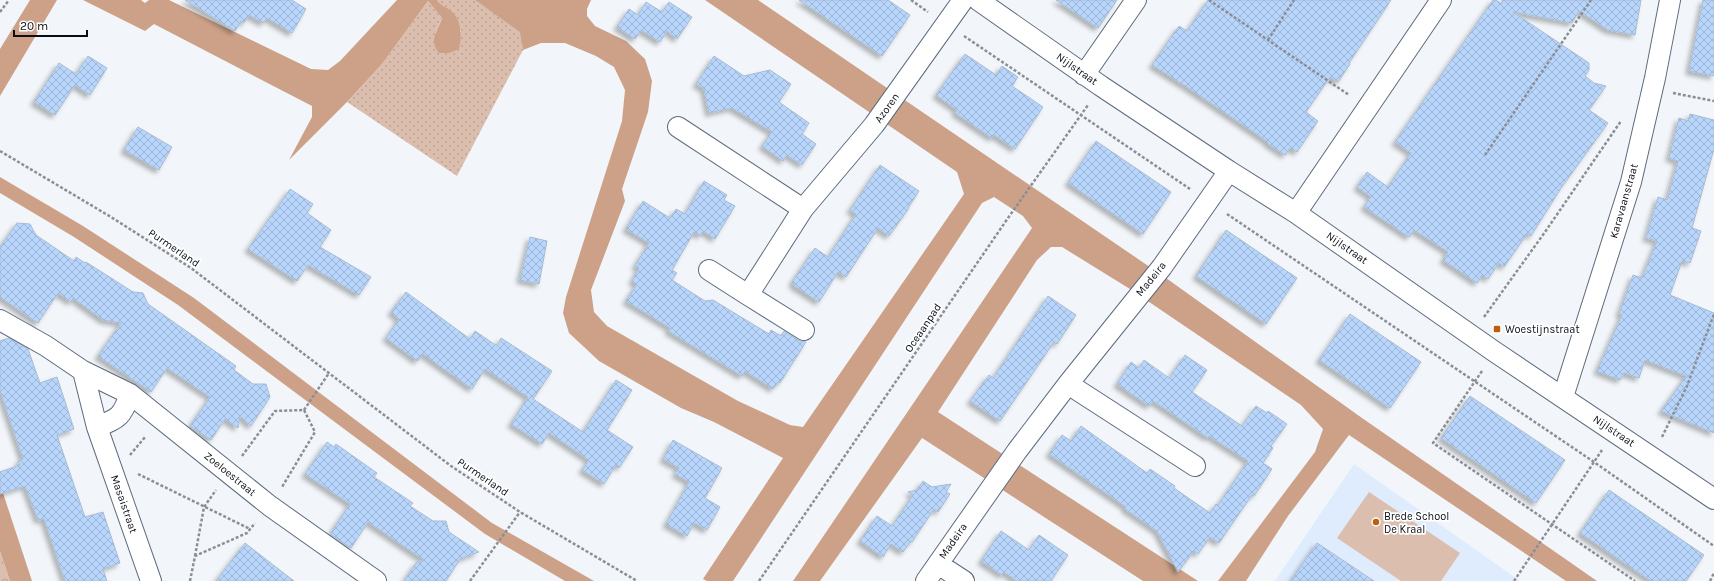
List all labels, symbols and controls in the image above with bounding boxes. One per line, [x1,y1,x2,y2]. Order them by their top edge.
scale bar [14,12,87,38]
text: 20 m [20,19,48,33]
street label: Nijlstraat [1054,50,1100,88]
street label: Azoren [872,90,902,126]
street label: Karavaanstraat [1607,162,1641,240]
street label: Purmerland [146,226,202,270]
street label: Nijlstraat [1324,229,1370,267]
street label: Madeira [1133,259,1169,299]
street label: Oceaanpad [902,301,944,355]
place label: Woestijnstraat [1505,323,1580,336]
marker: Woestijnstraat [1492,324,1502,334]
street label: Nijlstraat [1591,412,1637,450]
street label: Zoeloestraat [201,449,259,499]
street label: Purmerland [455,455,511,499]
street label: Masaistraat [108,473,140,535]
place label: Brede School De Kraal [1384,510,1449,536]
marker: Brede School De Kraal [1371,517,1381,527]
street label: Madeira [936,521,970,561]

